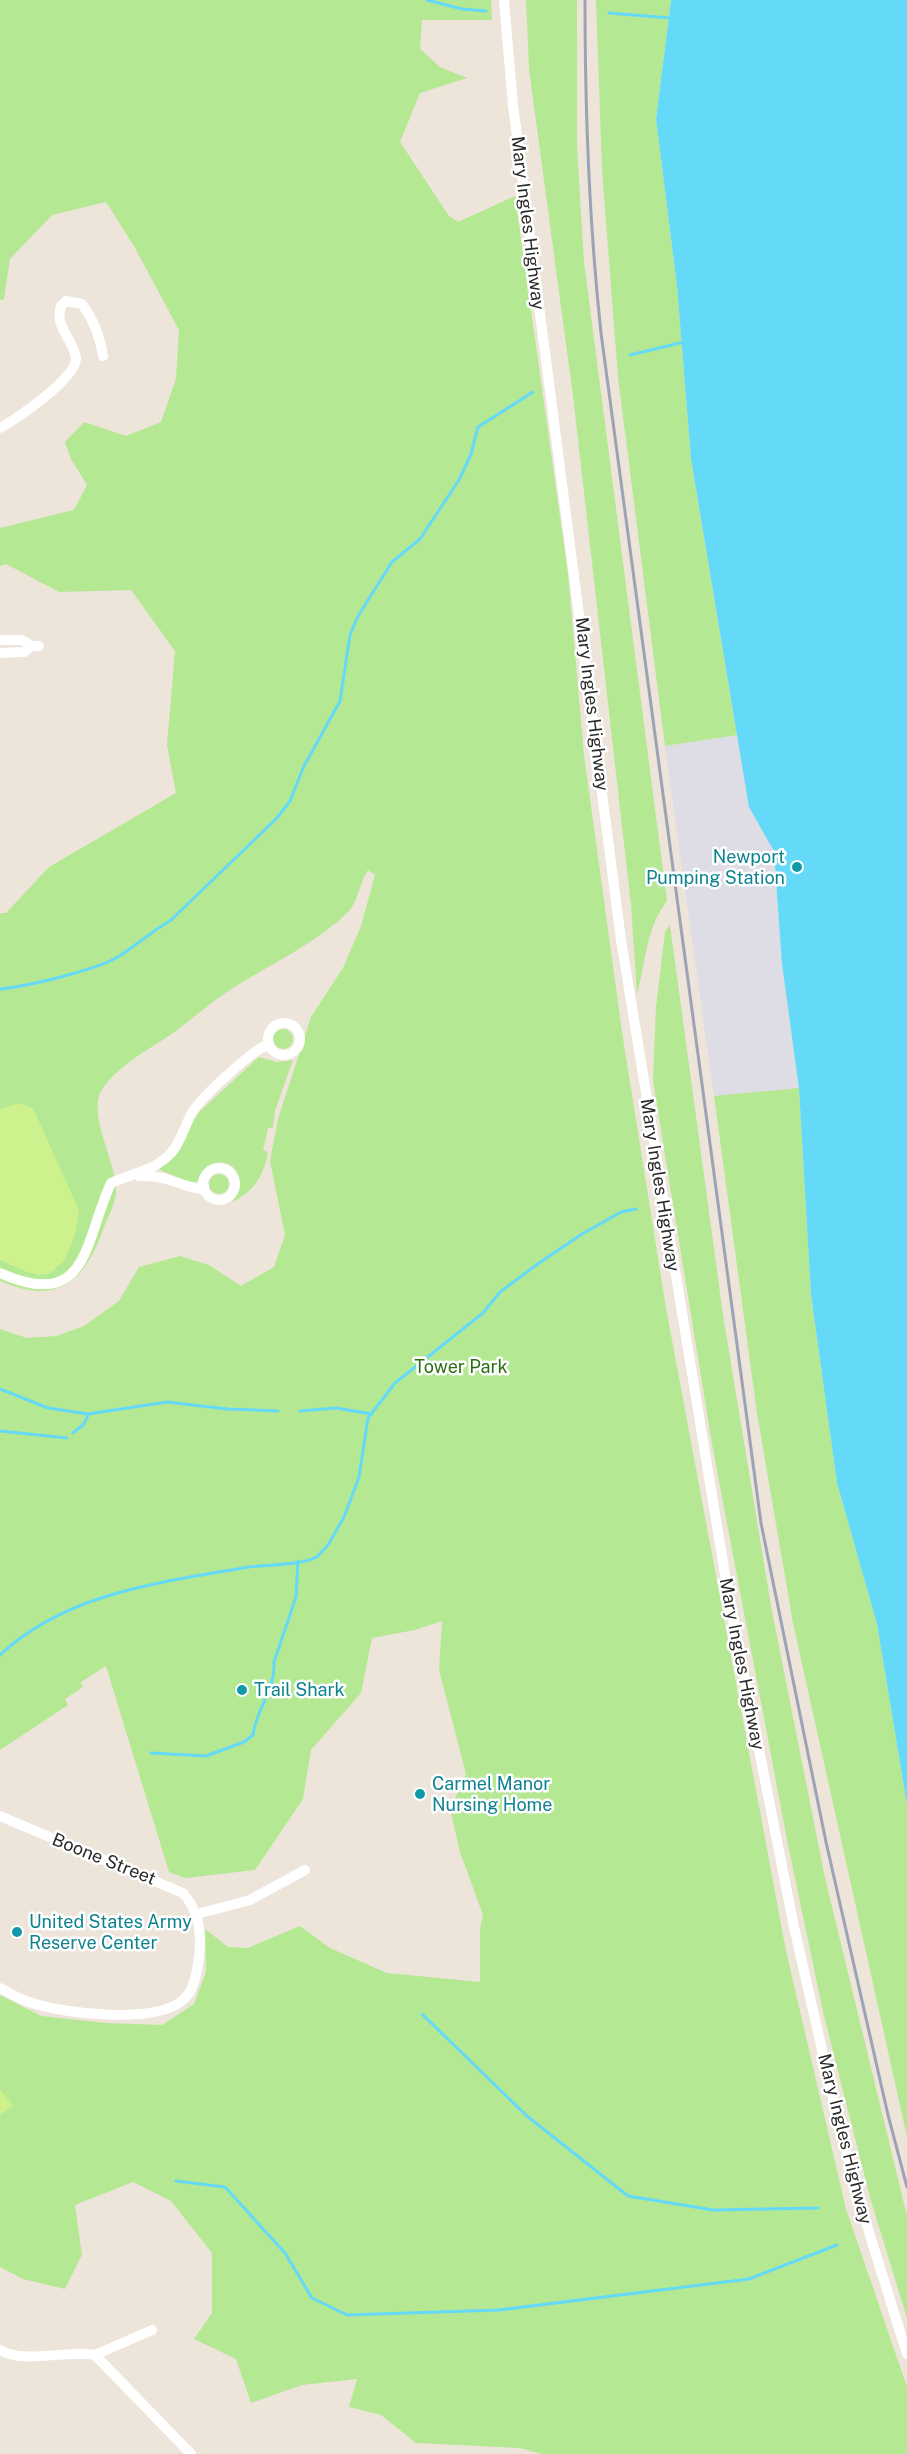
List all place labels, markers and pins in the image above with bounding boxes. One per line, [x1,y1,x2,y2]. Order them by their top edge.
place label: Newport Pumping Station [646,846,785,888]
marker: Newport Pumping Station [790,860,804,874]
place label: Trail Shark [254,1679,345,1700]
marker: Trail Shark [235,1683,249,1697]
place label: Carmel Manor Nursing Home [432,1773,552,1815]
marker: Carmel Manor Nursing Home [413,1787,427,1801]
place label: United States Army Reserve Center [29,1911,192,1953]
marker: United States Army Reserve Center [10,1925,24,1939]

